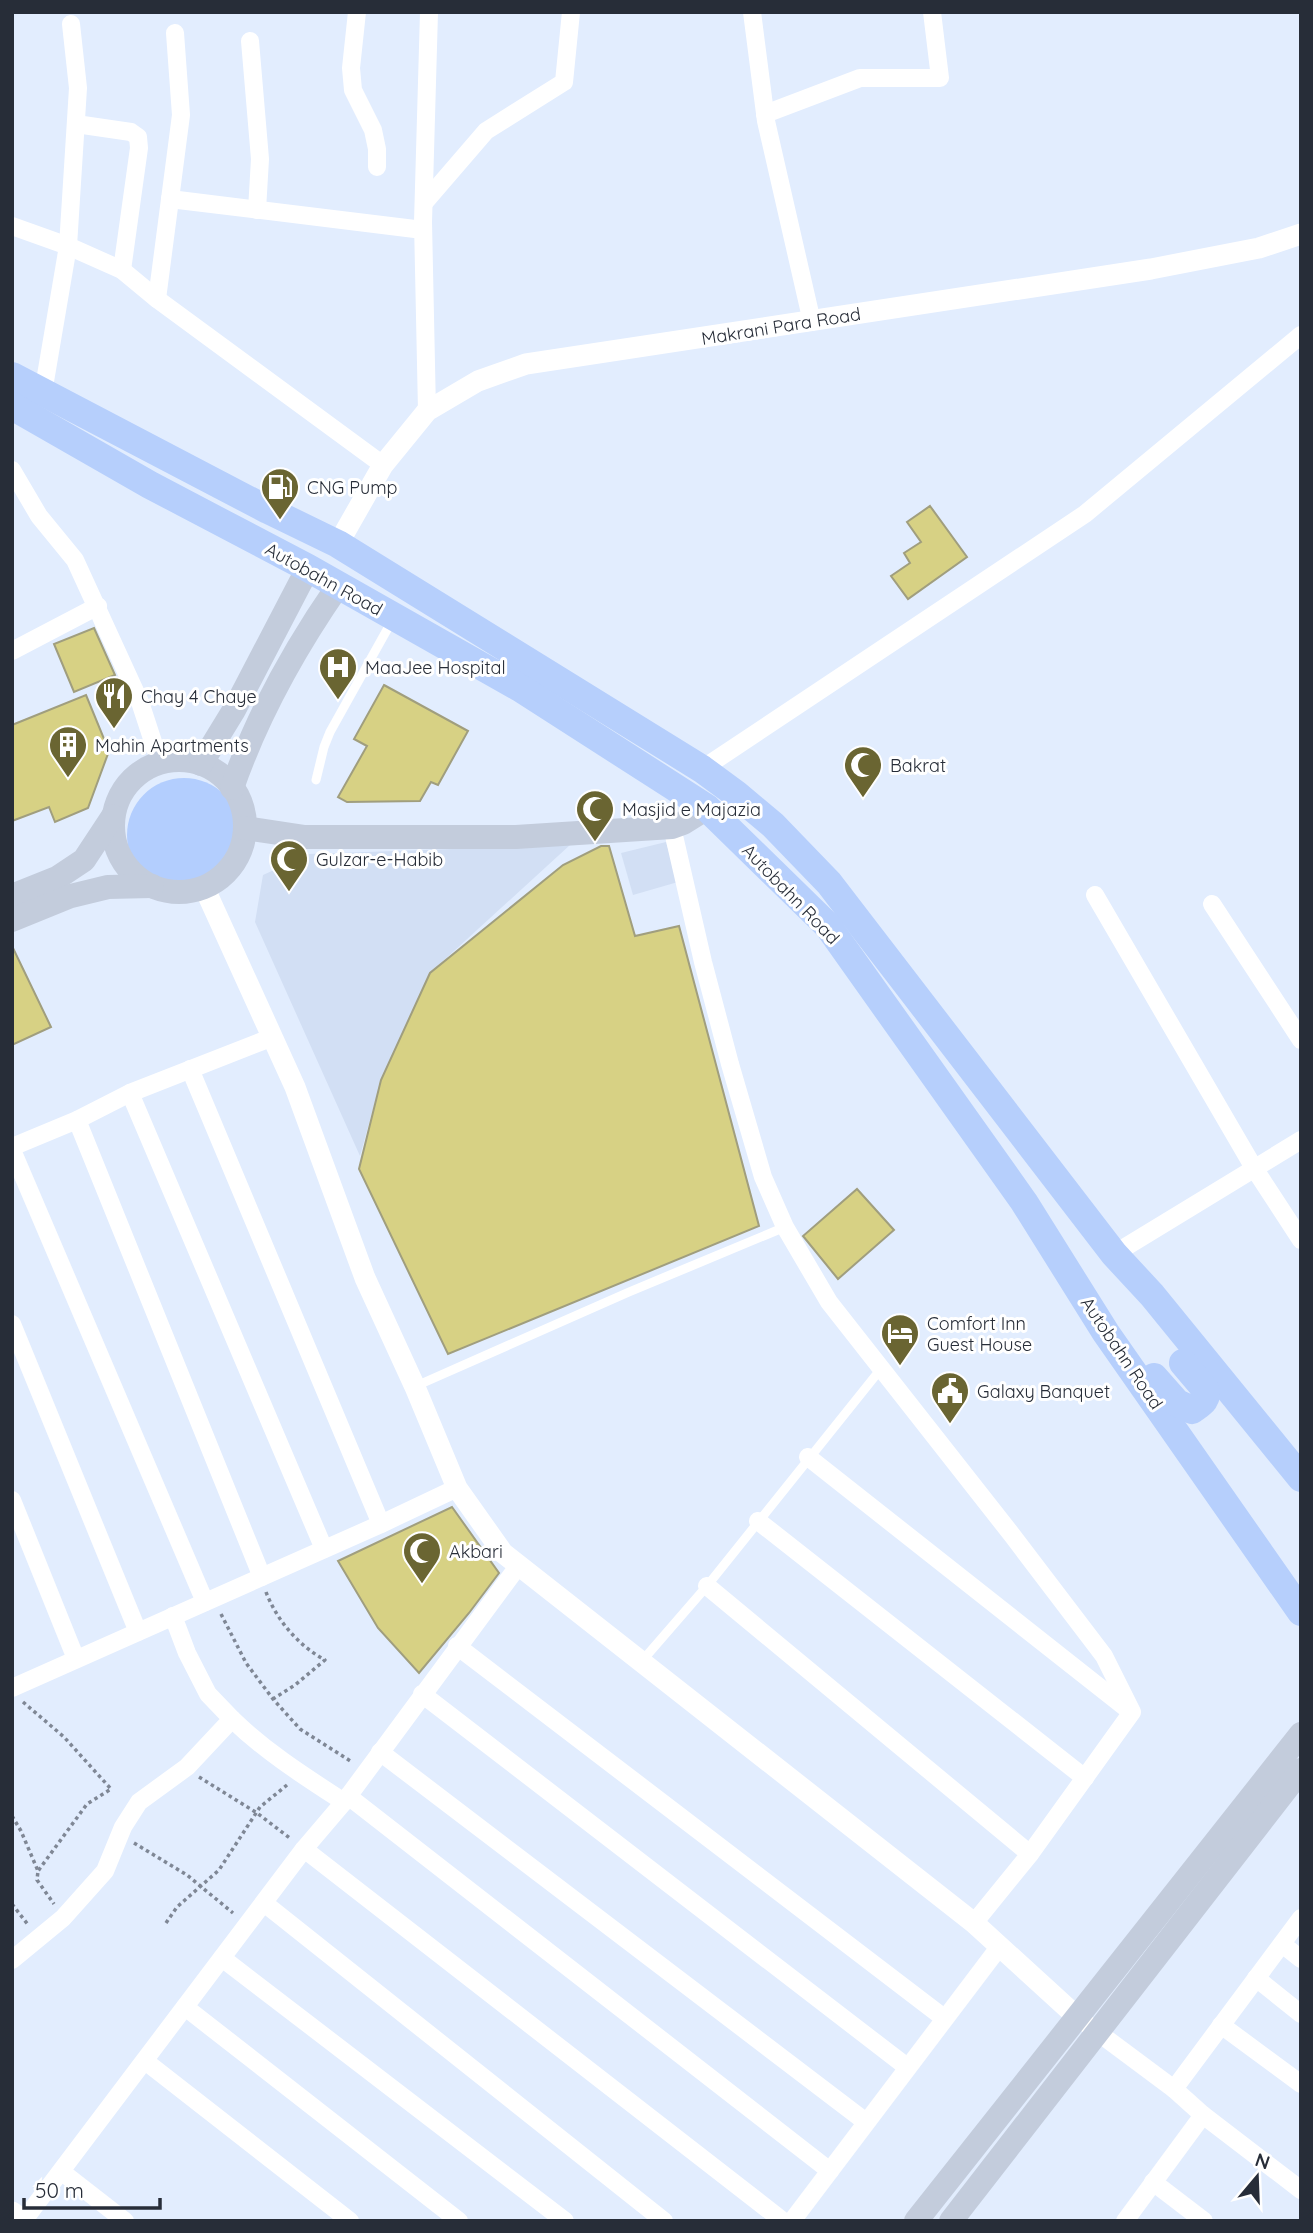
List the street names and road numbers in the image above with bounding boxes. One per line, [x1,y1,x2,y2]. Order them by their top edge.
street label: Makrani Para Road [700,302,862,350]
street label: Autobahn Road [261,537,387,621]
street label: Autobahn Road [737,839,845,949]
street label: Autobahn Road [1076,1292,1168,1414]

